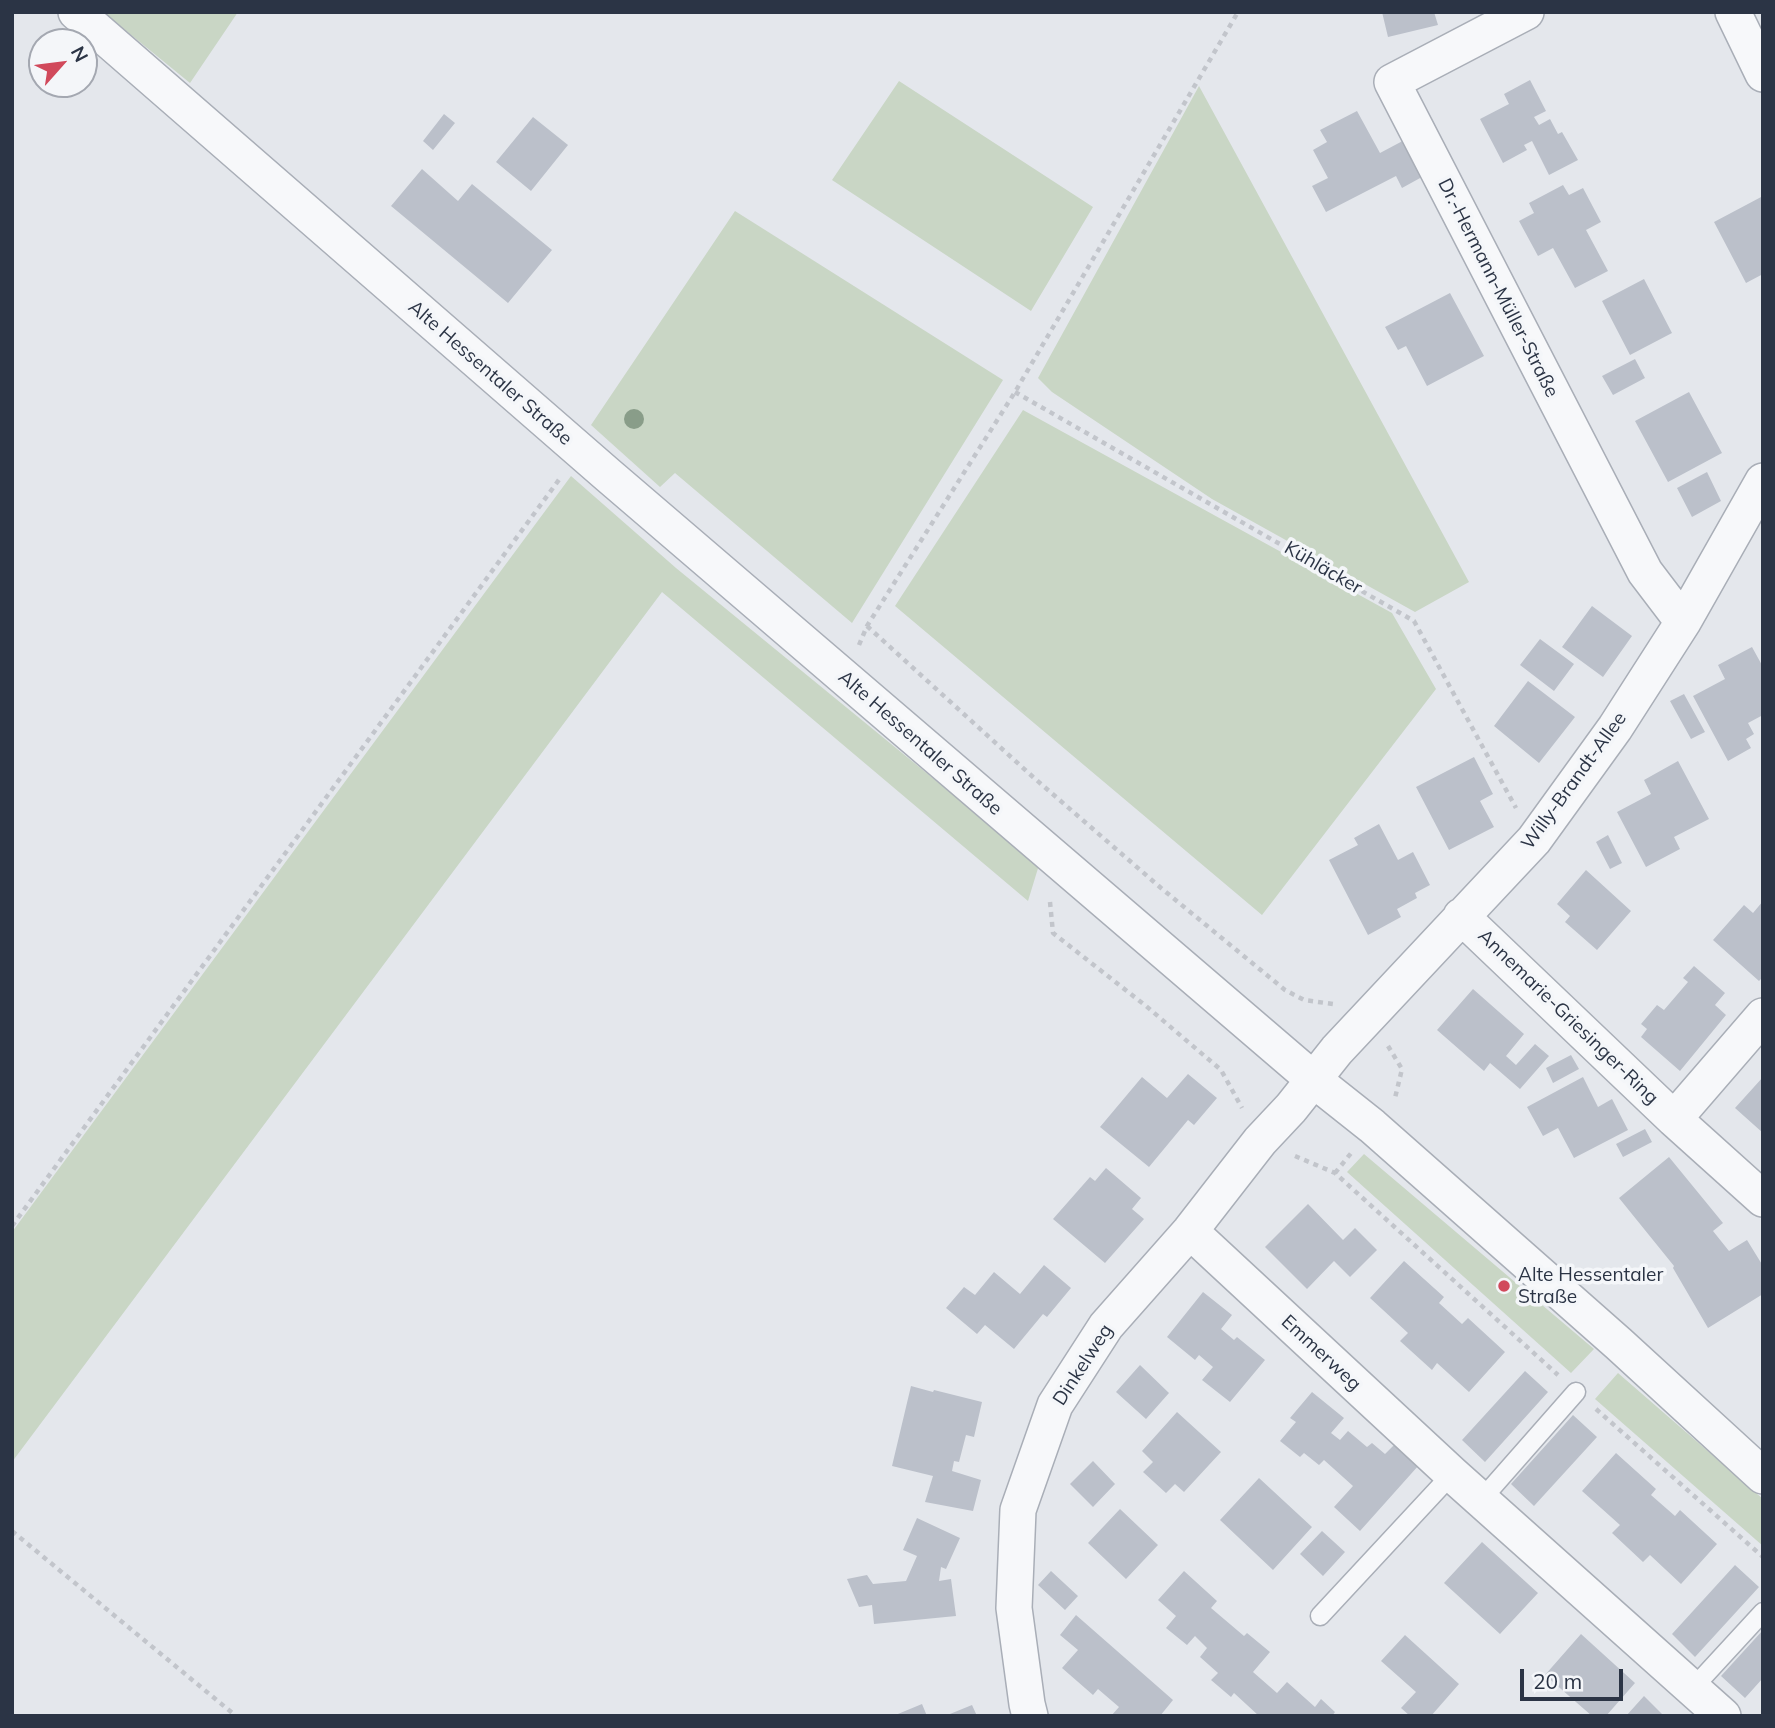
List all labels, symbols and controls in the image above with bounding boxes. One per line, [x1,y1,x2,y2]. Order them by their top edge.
north arrow [28,28,98,98]
text: N [66,42,94,66]
street label: Dr.-Hermann-Müller-Straße [1433,175,1563,401]
street label: Alte Hessentaler Straße [404,296,576,450]
street label: Kühläcker [1280,537,1366,599]
street label: Alte Hessentaler Straße [834,666,1006,820]
street label: Willy-Brandt-Allee [1517,708,1631,854]
street label: Annemarie-Griesinger-Ring [1473,925,1663,1109]
place label: Alte Hessentaler Straße [1518,1264,1663,1308]
marker: Alte Hessentaler Straße [1496,1278,1512,1294]
street label: Emmerweg [1276,1310,1366,1396]
street label: Dinkelweg [1048,1320,1118,1410]
scale bar [1523,1654,1626,1698]
text: 20 m [1533,1668,1582,1694]

